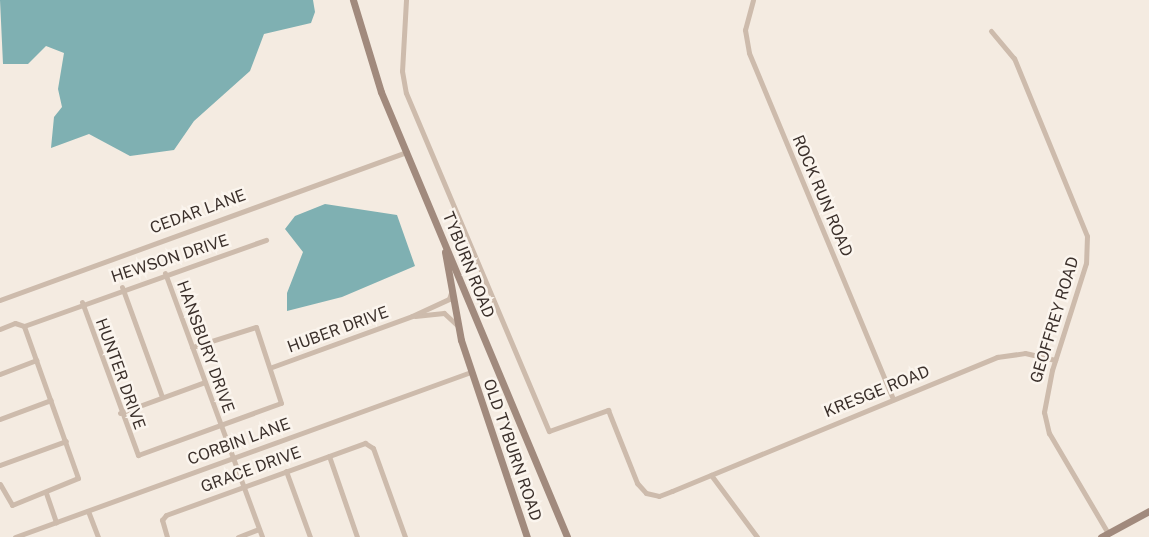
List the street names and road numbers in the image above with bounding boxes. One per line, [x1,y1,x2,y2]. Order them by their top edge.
street label: ROCK RUN ROAD [788,132,856,260]
street label: CEDAR LANE [147,186,249,238]
street label: TYBURN ROAD [438,209,498,321]
street label: HEWSON DRIVE [109,231,231,287]
street label: GEOFFREY ROAD [1027,254,1083,386]
street label: HANSBURY DRIVE [172,278,238,416]
street label: HUBER DRIVE [285,303,391,357]
street label: HUNTER DRIVE [91,316,149,432]
street label: KRESGE ROAD [821,362,933,422]
street label: OLD TYBURN ROAD [479,376,545,524]
street label: CORBIN LANE [185,415,293,469]
street label: GRACE DRIVE [198,443,304,497]

